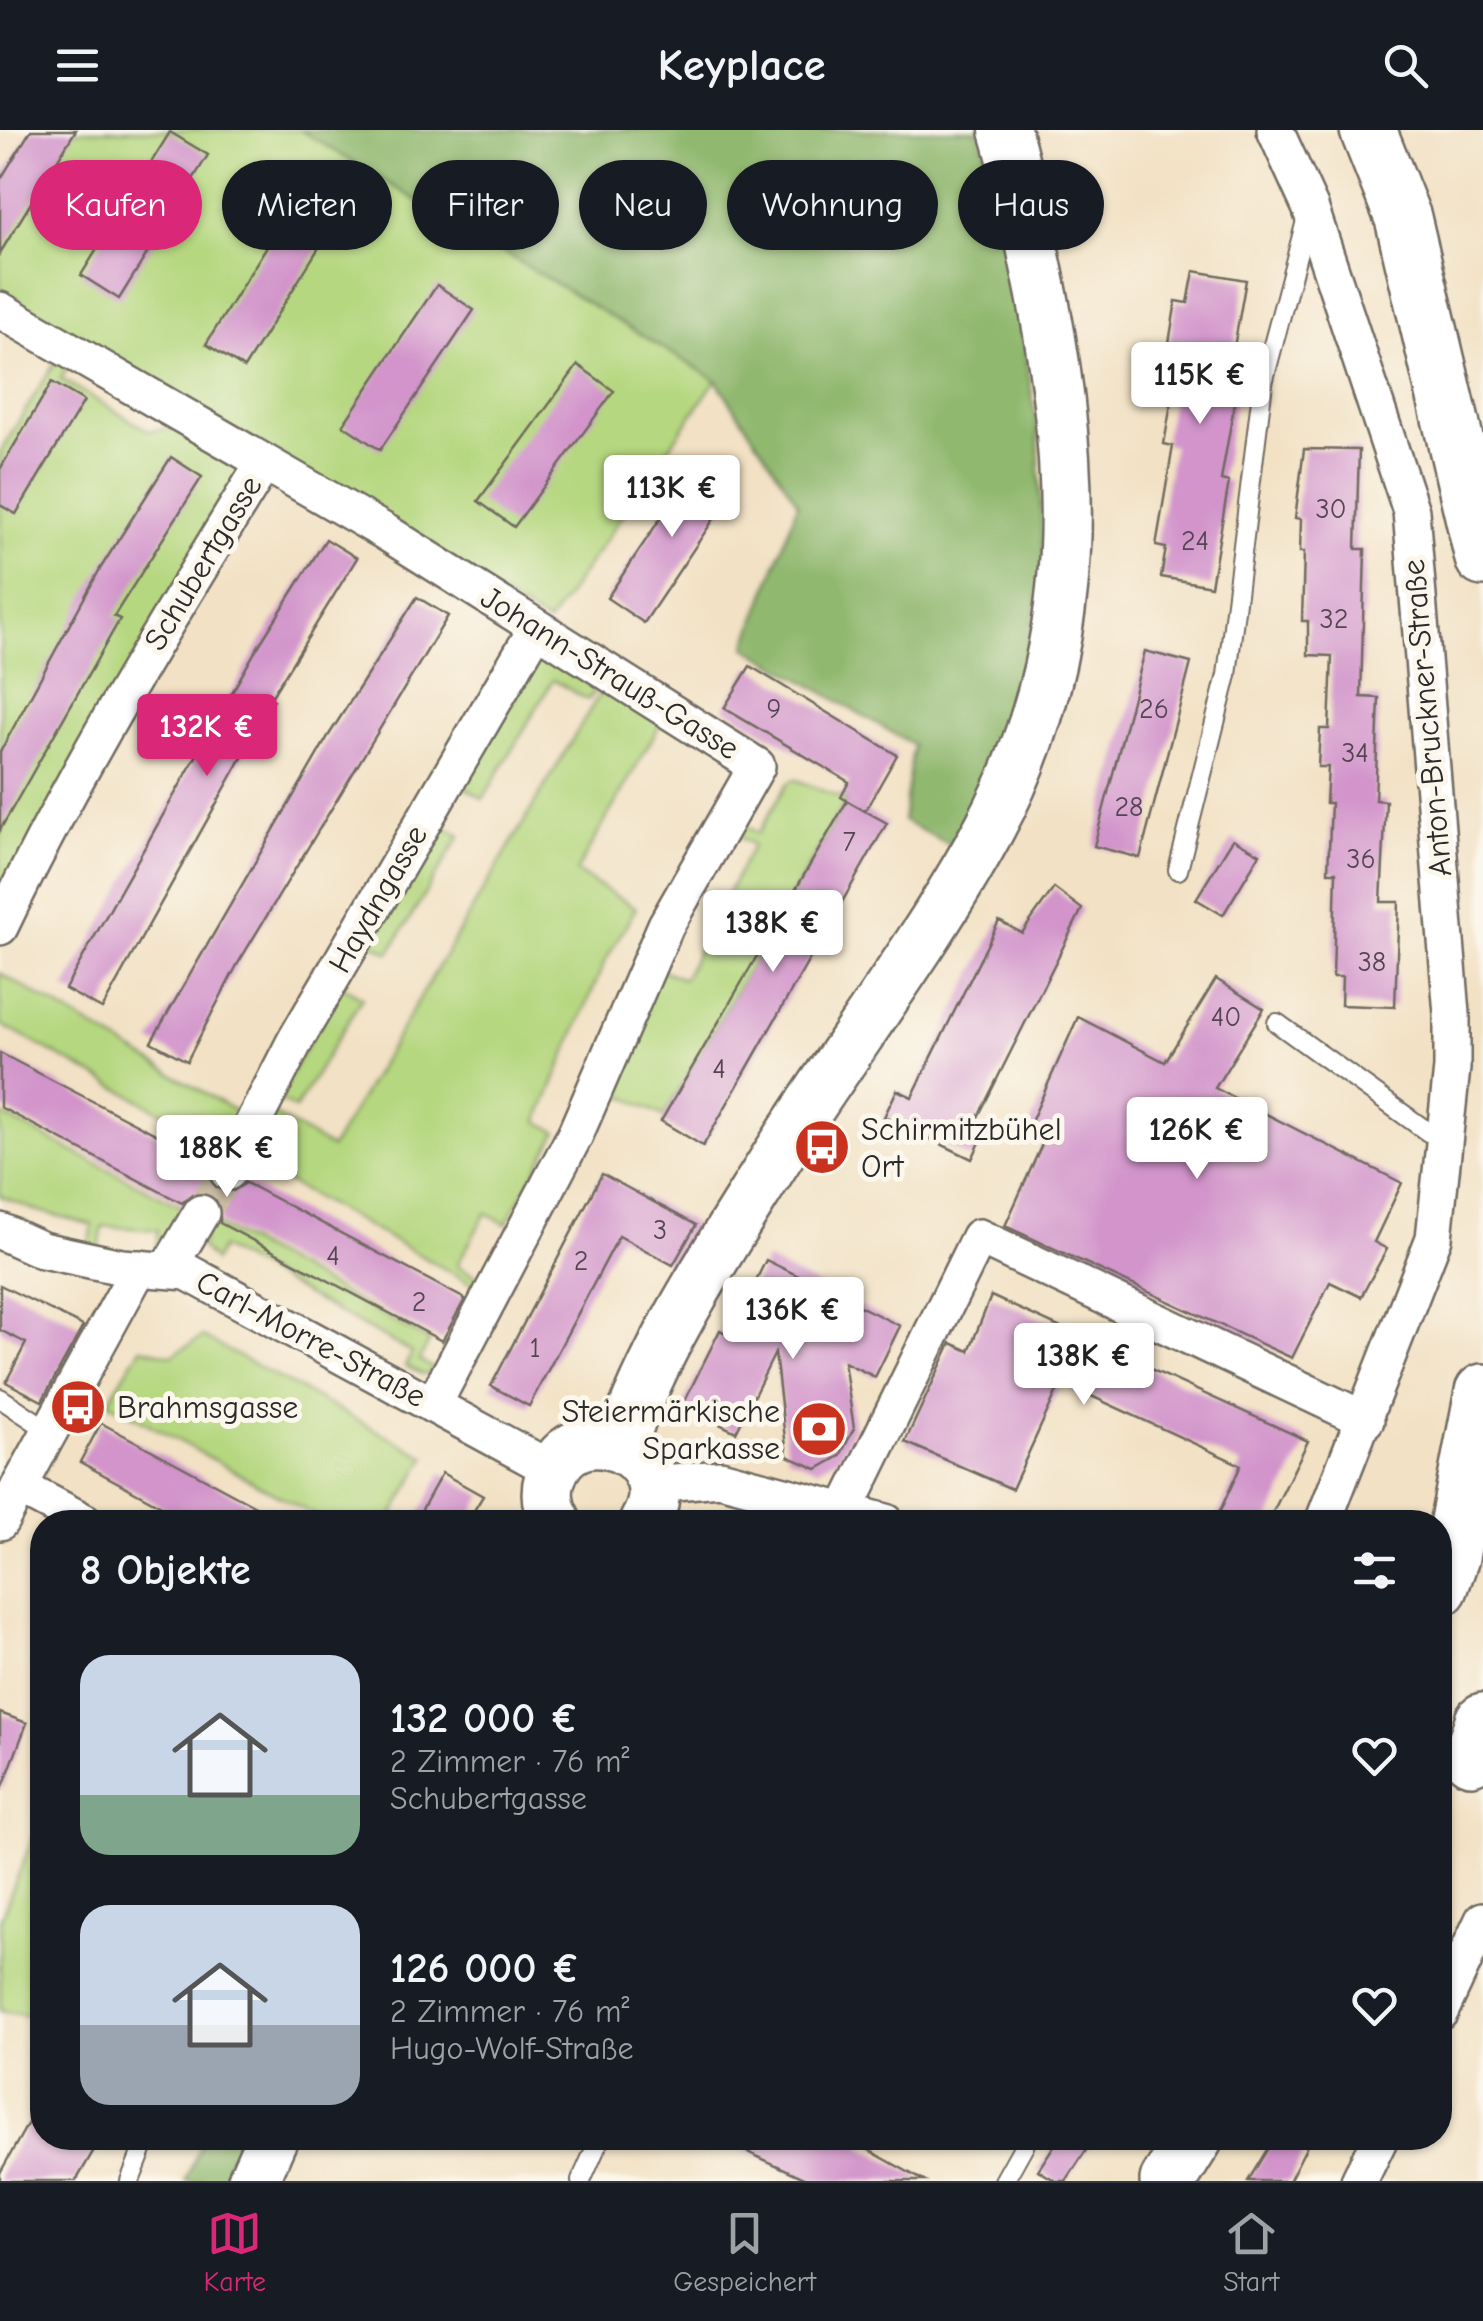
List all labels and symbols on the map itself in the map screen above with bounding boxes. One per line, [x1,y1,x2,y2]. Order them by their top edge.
pin: 115K € [1119,342,1281,427]
pin: 113K € [591,455,753,540]
street label: Schubertgasse [136,469,270,657]
house number: 30 [1315,493,1347,525]
house number: 24 [1181,525,1209,557]
street label: Anton-Bruckner-Straße [1395,558,1459,878]
street label: Johann-Strauß-Gasse [474,579,746,767]
house number: 32 [1320,603,1348,635]
house number: 9 [767,693,781,725]
house number: 26 [1139,693,1169,725]
pin: 132K € [126,694,288,779]
house number: 34 [1341,737,1369,769]
house number: 28 [1114,791,1144,823]
street label: Haydngasse [321,819,435,979]
house number: 7 [842,826,856,858]
house number: 36 [1346,843,1376,875]
pin: 138K € [692,890,854,975]
house number: 38 [1358,946,1386,978]
house number: 40 [1211,1001,1241,1033]
house number: 4 [712,1053,726,1085]
pin: 126K € [1116,1097,1278,1182]
place label: Schirmitzbühel Ort [861,1111,1062,1185]
pin: 188K € [146,1115,308,1200]
bus stop icon: Schirmitzbühel Ort [792,1117,852,1177]
house number: 3 [653,1214,667,1246]
house number: 4 [326,1240,340,1272]
house number: 2 [574,1245,588,1277]
street label: Carl-Morre-Straße [190,1263,432,1415]
pin: 136K € [712,1277,874,1362]
house number: 2 [412,1286,426,1318]
pin: 138K € [1003,1323,1165,1408]
house number: 1 [529,1332,541,1364]
bus stop icon: Brahmsgasse [48,1377,108,1437]
place label: Brahmsgasse [117,1389,298,1426]
place label: Steiermärkische Sparkasse [562,1393,780,1467]
bank icon: Steiermärkische Sparkasse [789,1399,849,1459]

